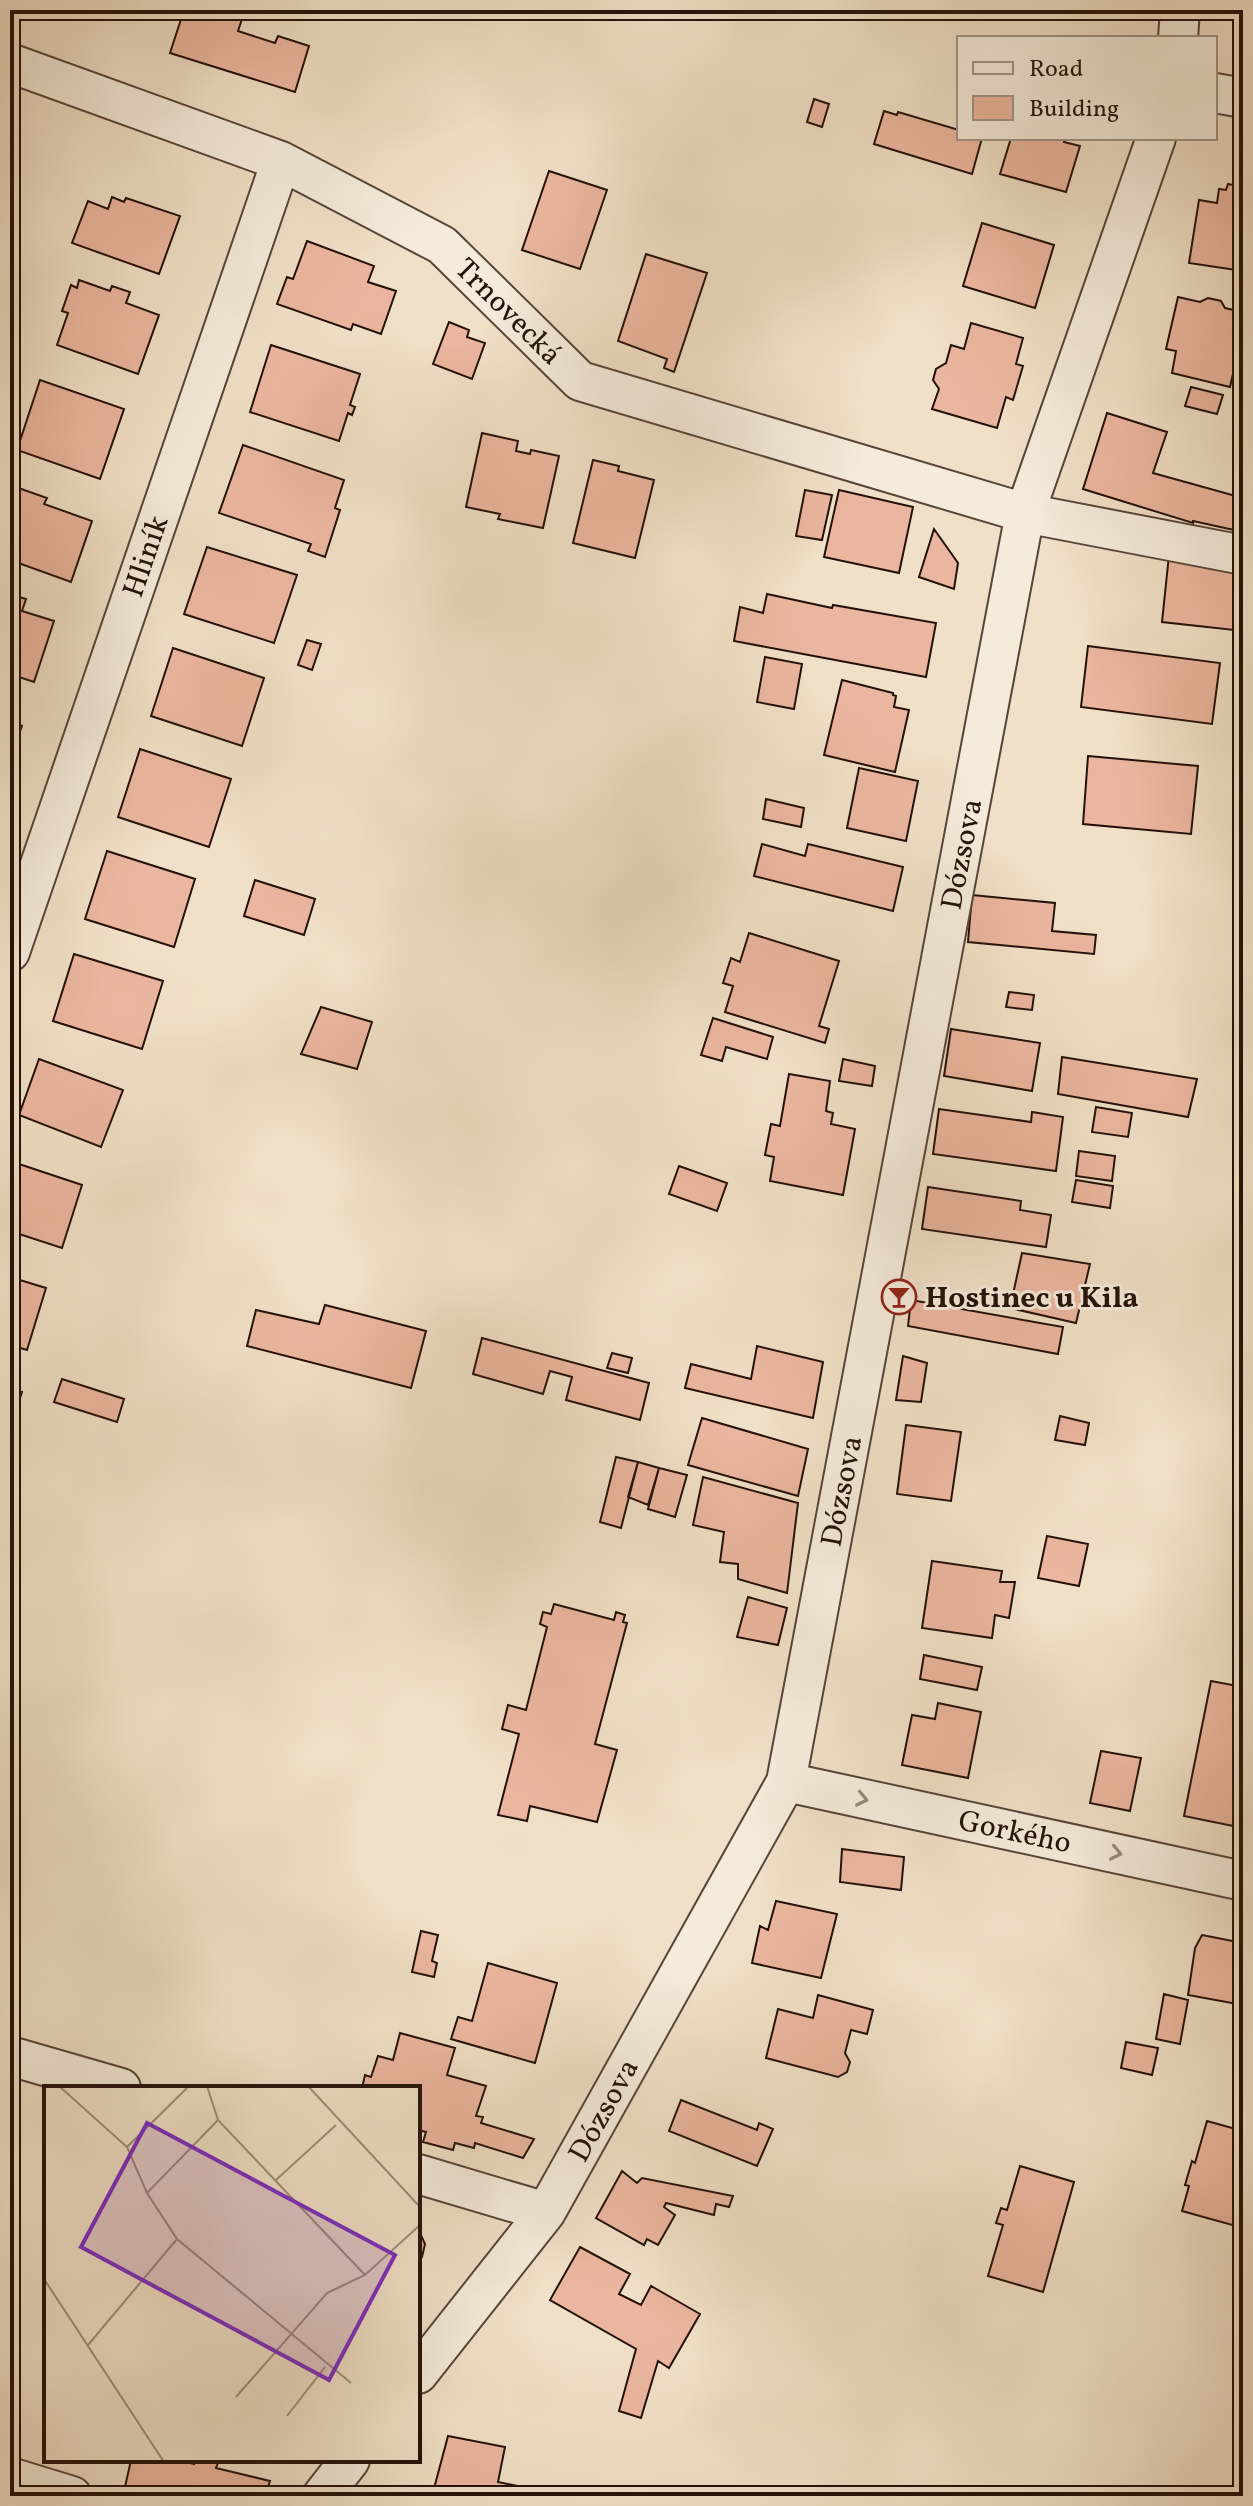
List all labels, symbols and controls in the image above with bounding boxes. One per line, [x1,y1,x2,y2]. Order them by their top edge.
legend [957,36,1217,140]
text: Road [1029,53,1083,87]
text: Building [1029,93,1119,127]
street label: Trnovecká [445,249,571,375]
street label: Hliník [113,510,180,603]
street label: Dózsova [932,795,994,913]
bar icon: Hostinec u Kila [880,1278,918,1316]
place label: Hostinec u Kila [925,1278,1139,1320]
street label: Dózsova [812,1432,874,1550]
one-way arrow [855,1790,869,1807]
street label: Gorkého [954,1801,1075,1865]
one-way arrow [1109,1844,1123,1861]
street label: Dózsova [559,2052,650,2170]
inset map [44,2086,420,2462]

